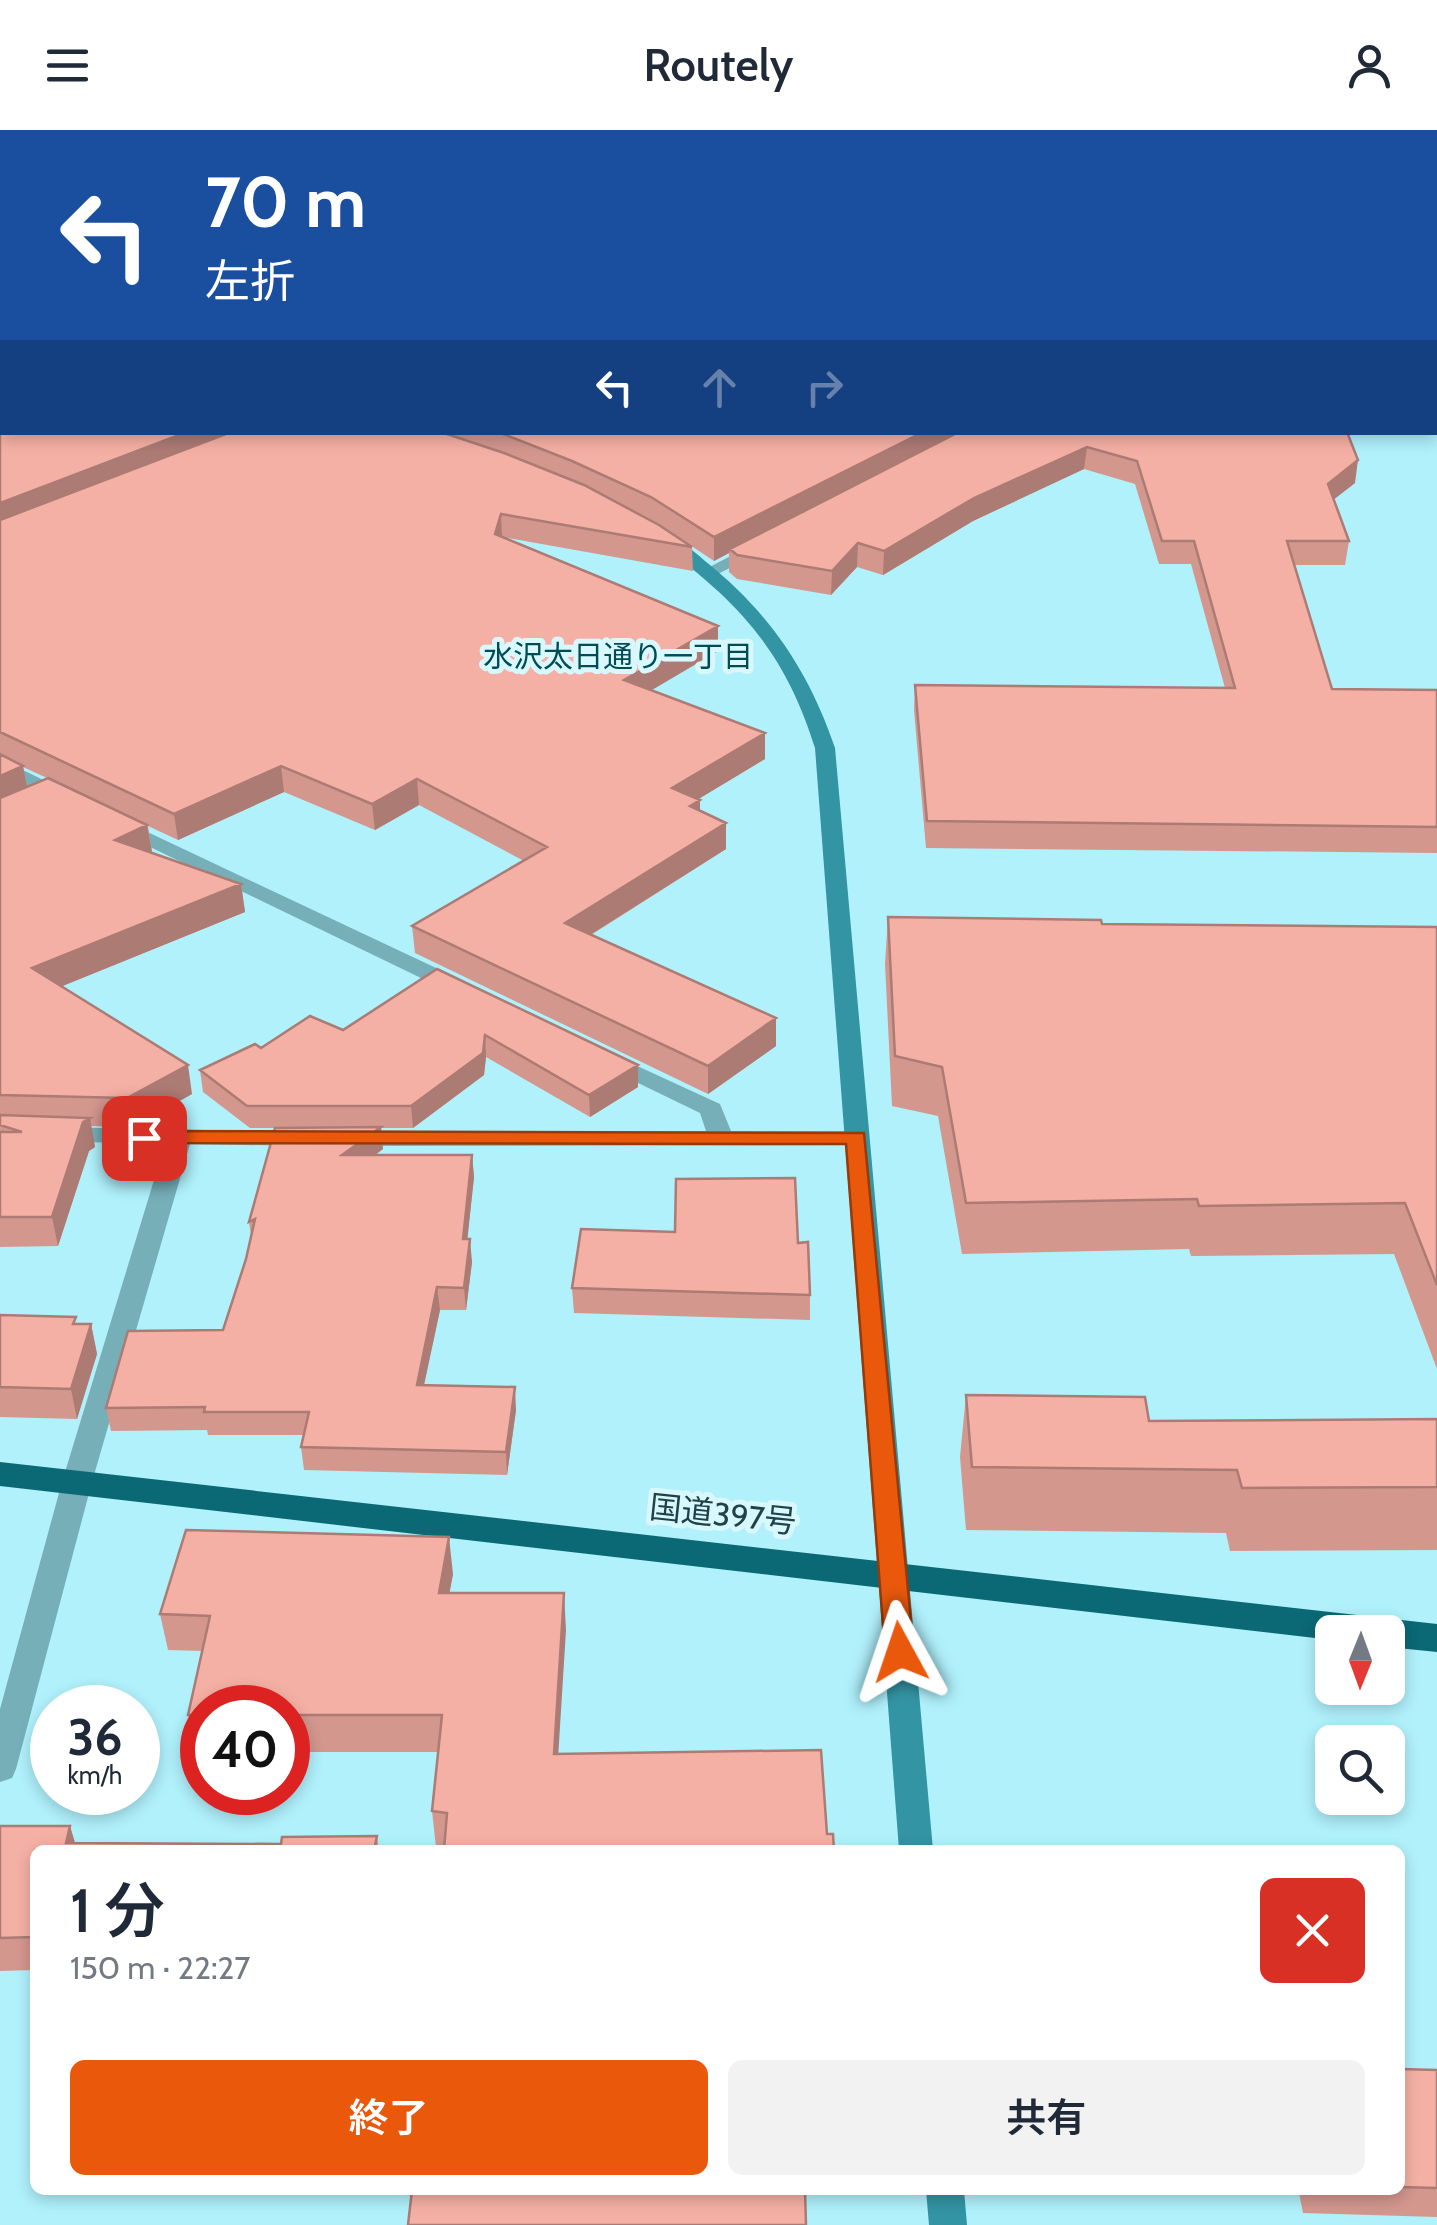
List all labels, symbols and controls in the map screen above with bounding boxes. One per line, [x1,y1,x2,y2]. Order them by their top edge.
icon: menu [40,38,95,93]
text: Routely [644,38,793,92]
icon: person [1342,38,1397,93]
text: 70 m [205,159,366,245]
icon: left [40,170,170,300]
text: 左折 [205,254,295,308]
icon: left [587,360,642,415]
icon: ahead [692,360,747,415]
icon: right [797,360,852,415]
district label: 水沢太日通り一丁目 [483,638,753,675]
pin [102,1096,187,1181]
icon: arrive [117,1111,172,1166]
street label: 国道397号 [648,1487,798,1541]
position arrow [848,1600,952,1704]
north arrow [1315,1615,1405,1705]
map controls [1315,1615,1405,1815]
speed limit sign: 40 [180,1685,310,1815]
text: 36 [67,1707,123,1768]
button: search [1315,1725,1405,1815]
text: km/h [68,1760,122,1790]
text: 1 分 [70,1874,165,1947]
button: close [1260,1878,1365,1983]
text: 150 m · 22:27 [70,1948,250,1987]
button: 終了 [70,2060,708,2175]
button: 共有 [728,2060,1365,2175]

